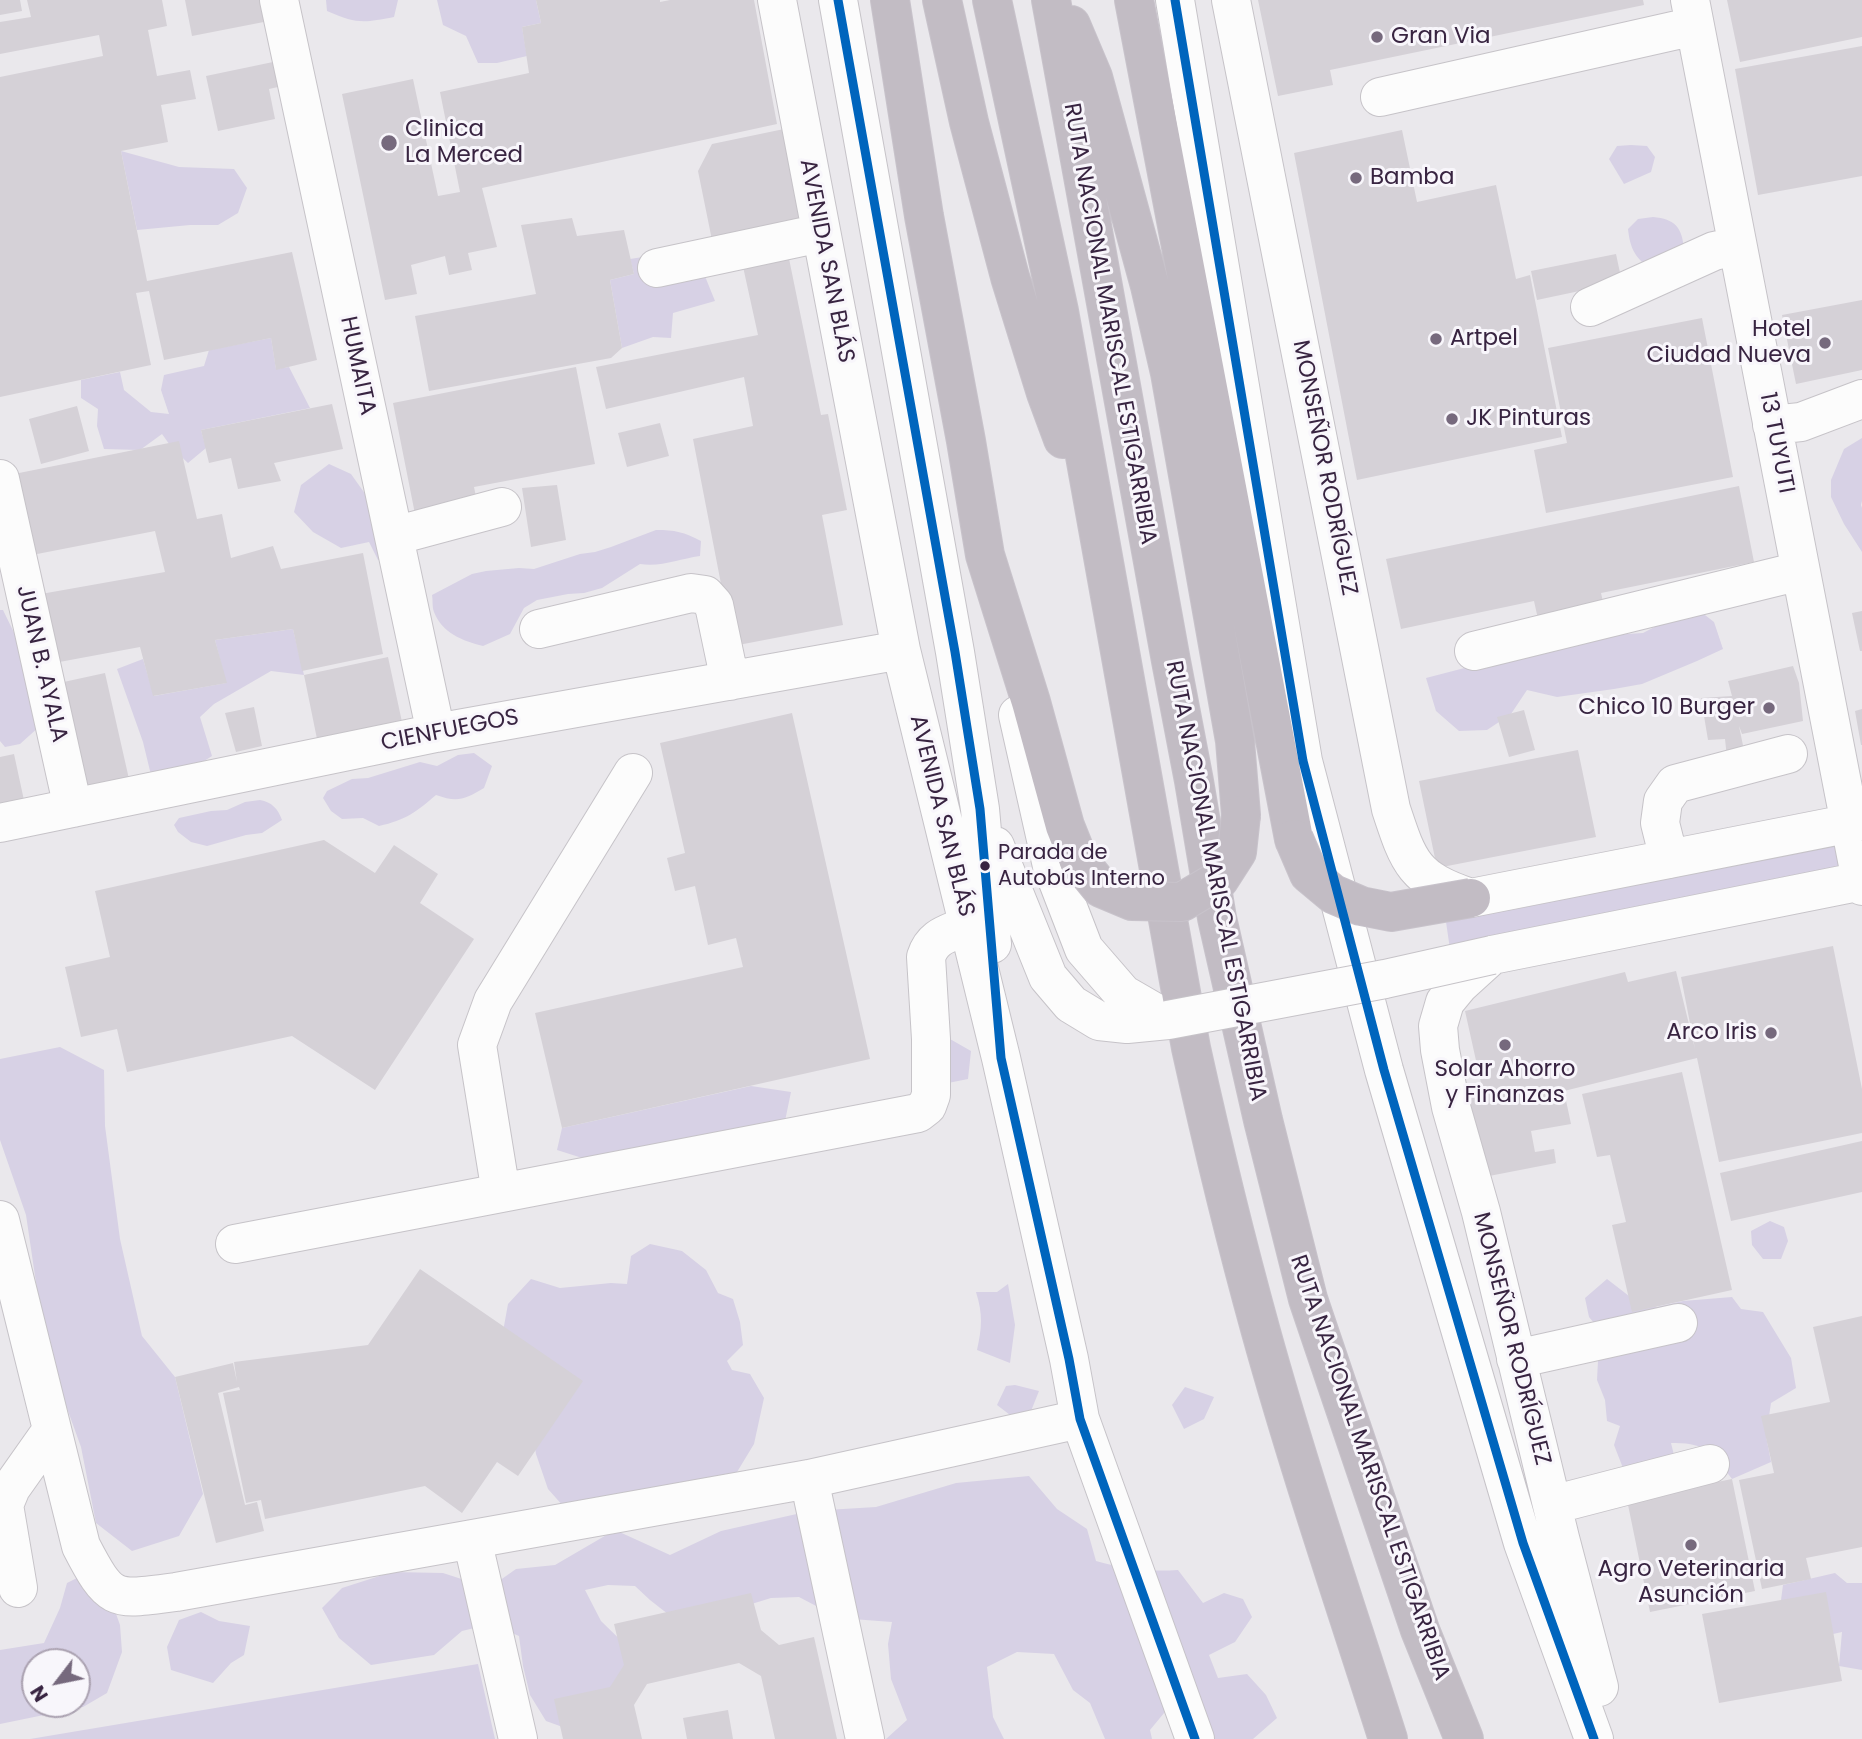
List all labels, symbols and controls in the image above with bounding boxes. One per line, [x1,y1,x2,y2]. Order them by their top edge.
place label: Gran Via [1391,23,1491,51]
marker: Gran Via [1369,29,1385,45]
street label: RUTA NACIONAL MARISCAL ESTIGARRIBIA [1057,101,1161,547]
place label: Clinica La Merced [405,116,523,170]
marker: Clinica La Merced [379,133,399,153]
street label: AVENIDA SAN BLÁS [793,157,859,365]
place label: Bamba [1370,164,1454,192]
marker: Bamba [1348,170,1364,186]
street label: HUMAITA [333,314,381,418]
place label: Hotel Ciudad Nueva [1646,316,1811,370]
place label: Artpel [1450,325,1518,353]
marker: Artpel [1428,331,1444,347]
marker: Hotel Ciudad Nueva [1817,335,1833,351]
street label: MONSEÑOR RODRÍGUEZ [1286,338,1362,598]
street label: 13 TUYUTI [1753,390,1799,496]
place label: JK Pinturas [1466,405,1591,433]
marker: JK Pinturas [1444,411,1460,427]
street label: JUAN B. AYALA [10,583,72,745]
street label: RUTA NACIONAL MARISCAL ESTIGARRIBIA [1159,658,1271,1104]
place label: Chico 10 Burger [1578,694,1755,722]
marker: Chico 10 Burger [1761,700,1777,716]
street label: CIENFUEGOS [379,704,521,758]
street label: AVENIDA SAN BLÁS [903,712,979,920]
place label: Parada de Autobús Interno [998,841,1165,891]
marker: Parada de Autobús Interno [978,859,992,873]
place label: Arco Iris [1666,1019,1757,1047]
marker: Arco Iris [1763,1025,1779,1041]
marker: Solar Ahorro y Finanzas [1497,1037,1513,1053]
place label: Solar Ahorro y Finanzas [1435,1056,1575,1110]
street label: MONSEÑOR RODRÍGUEZ [1466,1210,1556,1468]
street label: RUTA NACIONAL MARISCAL ESTIGARRIBIA [1283,1252,1455,1684]
marker: Agro Veterinaria Asunción [1683,1537,1699,1553]
place label: Agro Veterinaria Asunción [1597,1556,1785,1610]
north arrow [21,1648,91,1718]
text: N [24,1680,55,1707]

